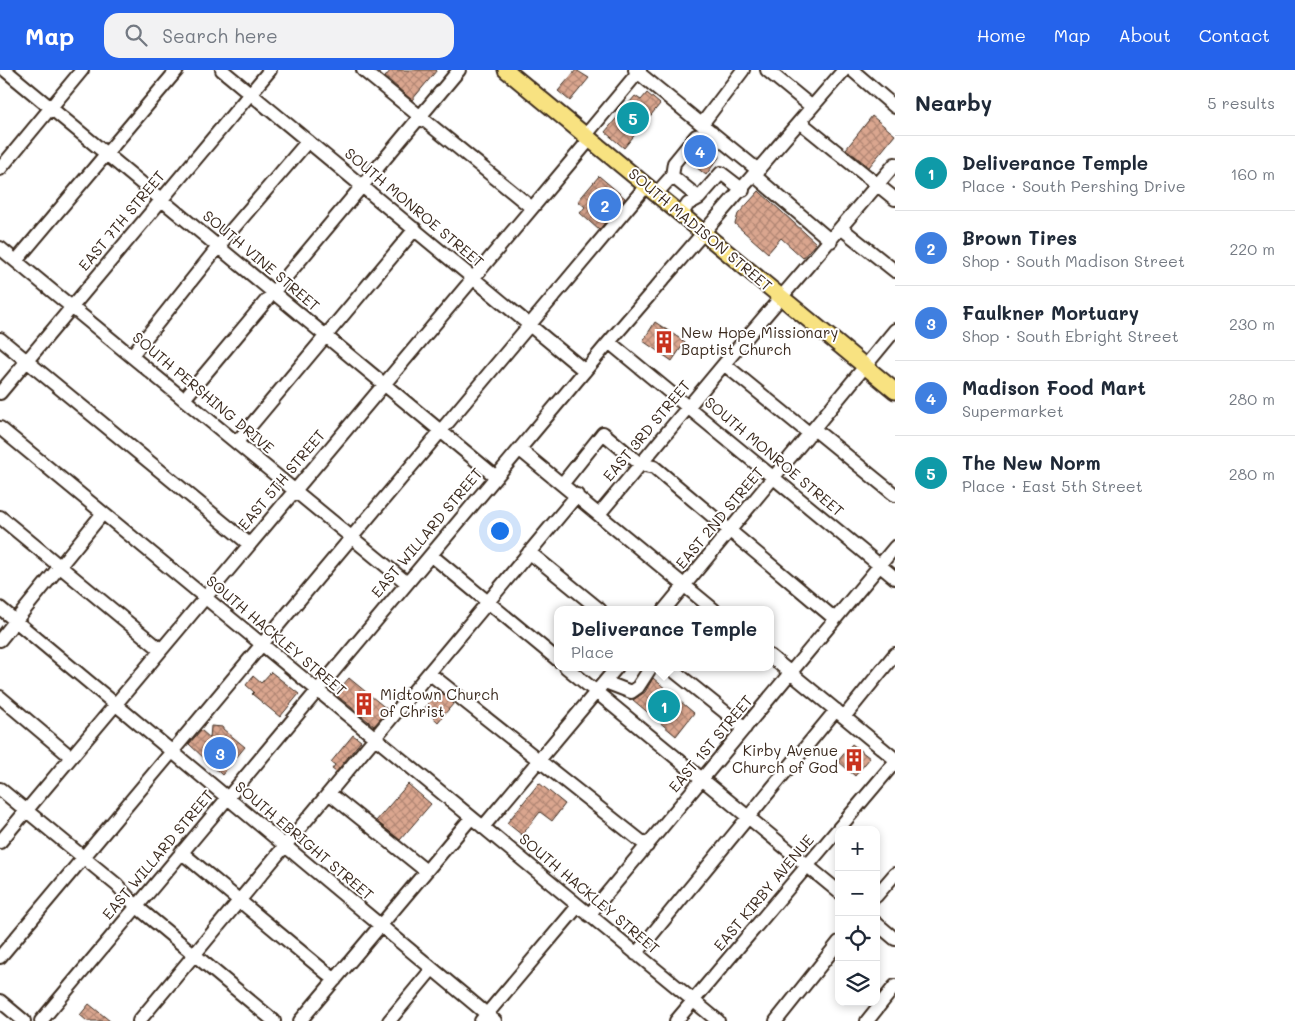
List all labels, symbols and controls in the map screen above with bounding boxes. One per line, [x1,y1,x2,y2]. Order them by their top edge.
search box [104,13,454,58]
text: Map [25,20,74,51]
icon: search [122,21,150,49]
text: Search here [162,23,278,48]
text: Home [977,23,1026,47]
text: Map [1054,23,1090,47]
text: About [1118,23,1171,47]
text: Contact [1199,23,1270,47]
text: Nearby [915,89,992,116]
text: 5 results [1207,92,1275,113]
pin: 5 [617,99,649,137]
pin: 4 [684,132,716,170]
street label: SOUTH MONROE STREET [341,143,488,271]
text: Deliverance Temple [962,150,1148,175]
street label: SOUTH MADISON STREET [625,163,777,295]
text: 1 [927,163,935,184]
text: 160 m [1230,163,1275,184]
street label: EAST 7TH STREET [73,166,169,275]
text: Place · South Pershing Drive [962,175,1186,196]
pin: 2 [589,186,621,224]
street label: SOUTH VINE STREET [199,205,324,315]
text: Brown Tires [962,225,1077,250]
text: 2 [927,238,935,259]
text: 220 m [1229,238,1275,259]
text: Shop · South Madison Street [962,250,1185,271]
text: Faulkner Mortuary [962,300,1139,325]
text: 3 [926,313,936,334]
text: 230 m [1229,313,1275,334]
place label: New Hope Missionary Baptist Church [681,322,839,359]
text: Shop · South Ebright Street [962,325,1179,346]
street label: SOUTH PERSHING DRIVE [129,327,279,458]
building icon: New Hope Missionary Baptist Church [651,329,677,355]
text: Madison Food Mart [962,375,1146,400]
street label: EAST 3RD STREET [598,376,694,485]
text: 4 [926,388,936,409]
text: 280 m [1229,388,1275,409]
street label: SOUTH MONROE STREET [701,392,848,520]
text: Supermarket [962,400,1064,421]
street label: EAST 5TH STREET [233,425,329,534]
text: The New Norm [962,450,1101,475]
street label: EAST 2ND STREET [671,462,768,572]
street label: EAST WILLARD STREET [366,463,486,601]
text: 5 [926,463,936,484]
text: 280 m [1229,463,1275,484]
text: Place · East 5th Street [962,475,1143,496]
your location [487,518,513,544]
street label: SOUTH HACKLEY STREET [202,571,351,700]
popup [554,606,774,671]
text: Deliverance Temple [571,616,757,641]
text: Place [571,641,614,662]
place label: Midtown Church of Christ [380,684,499,721]
pin: 1 [648,687,680,725]
building icon: Midtown Church of Christ [351,691,377,717]
street label: EAST 1ST STREET [665,692,757,796]
pin: 3 [204,734,236,772]
place label: Kirby Avenue Church of God [732,740,838,777]
building icon: Kirby Avenue Church of God [841,747,867,773]
street label: SOUTH EBRIGHT STREET [231,776,378,904]
street label: EAST WILLARD STREET [97,785,217,923]
map controls [835,826,880,1006]
button: + [835,826,880,871]
street label: SOUTH HACKLEY STREET [515,829,664,958]
street label: EAST KIRBY AVENUE [709,830,818,955]
button: − [835,871,880,916]
button: locate [835,916,880,961]
button: layers [835,961,880,1006]

